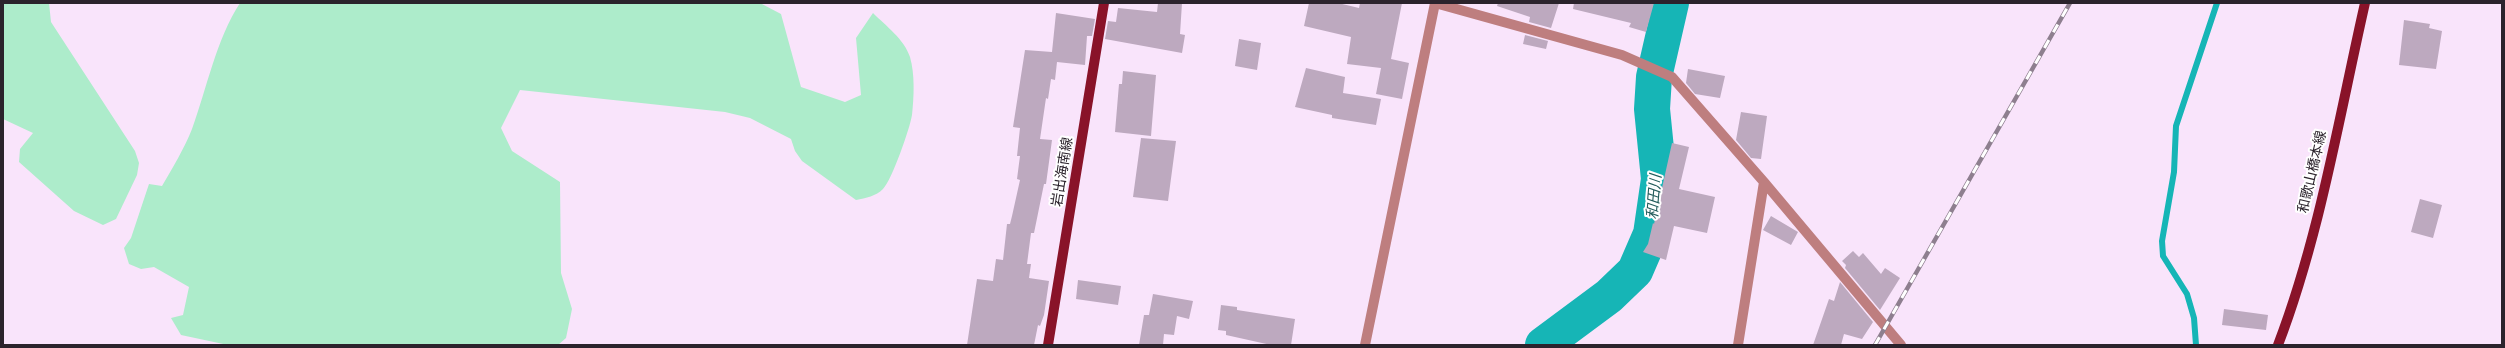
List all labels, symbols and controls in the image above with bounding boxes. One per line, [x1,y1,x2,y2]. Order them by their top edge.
street label: 和歌山橋本線 [2295,129,2331,215]
street label: 岩出海南線 [1049,136,1077,208]
water label: 和田川 [1644,174,1666,220]

